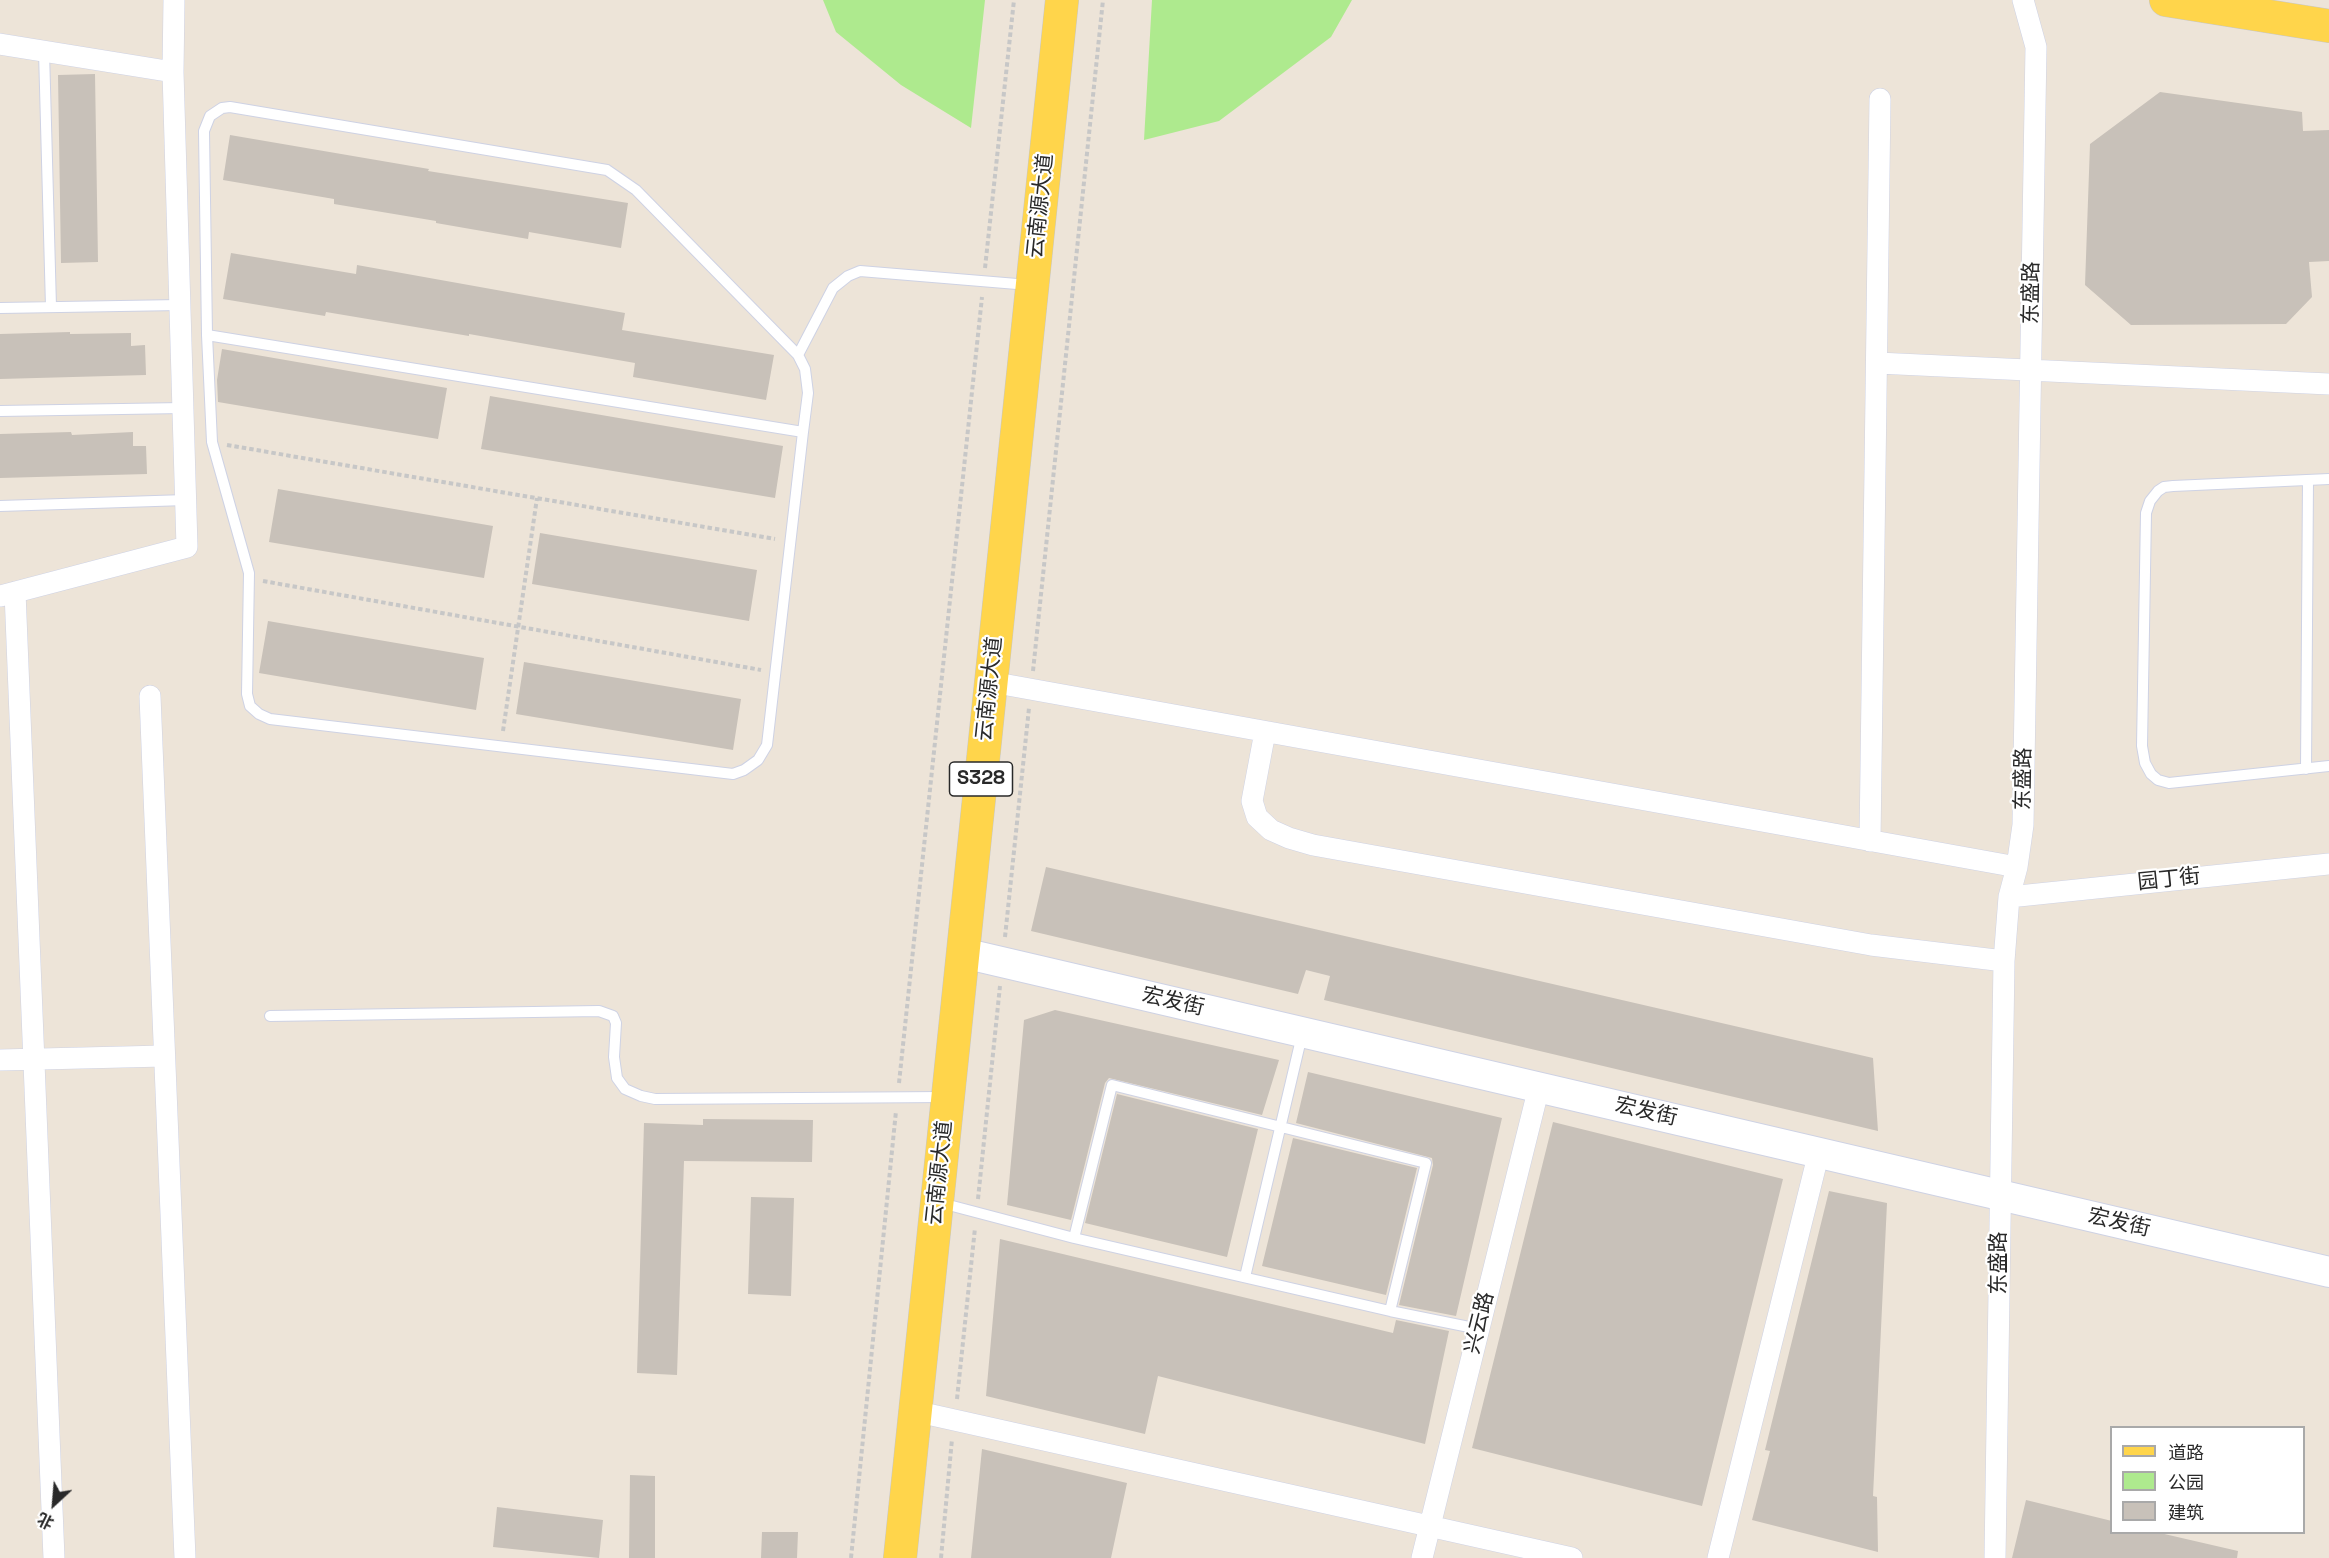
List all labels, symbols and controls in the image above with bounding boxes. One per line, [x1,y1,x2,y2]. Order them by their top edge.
street label: 云南源大道 [1023,152,1059,260]
street label: 东盛路 [2019,261,2045,325]
street label: 云南源大道 [972,635,1008,743]
street label: 东盛路 [2011,747,2037,811]
road number: S328 [950,762,1012,796]
street label: 园丁街 [2136,864,2202,896]
street label: 宏发街 [1139,983,1207,1021]
street label: 宏发街 [1612,1093,1680,1131]
street label: 云南源大道 [922,1119,958,1227]
street label: 宏发街 [2085,1204,2153,1242]
street label: 东盛路 [1986,1232,2012,1294]
street label: 兴云路 [1460,1289,1500,1357]
legend [2110,1426,2305,1534]
text: 道路 [2168,1441,2204,1464]
text: 公园 [2168,1471,2204,1494]
north arrow [24,1474,84,1534]
text: 建筑 [2168,1501,2204,1524]
text: 北 [34,1508,58,1534]

